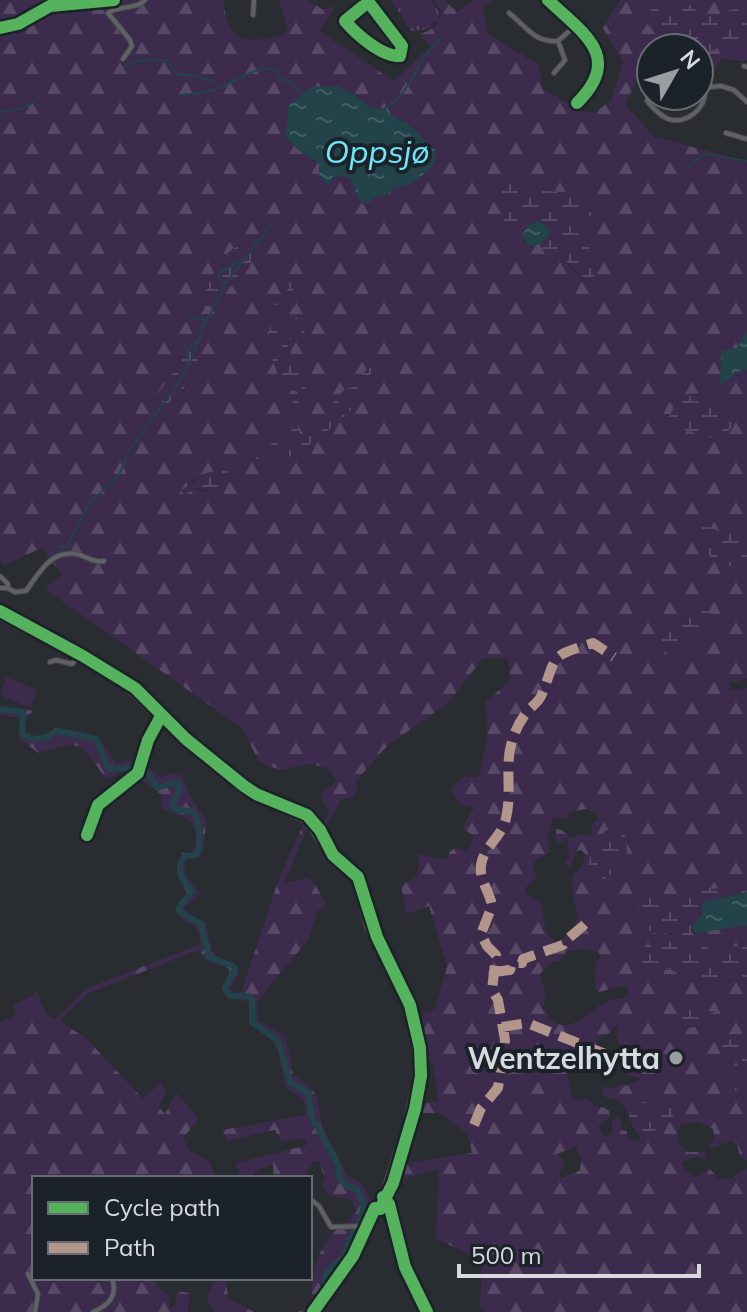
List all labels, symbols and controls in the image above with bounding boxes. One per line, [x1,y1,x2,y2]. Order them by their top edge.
north arrow [635,32,715,112]
text: N [674,44,707,75]
water label: Oppsjø [325,131,429,171]
place label: Wentzelhytta [467,1039,660,1077]
marker: Wentzelhytta [667,1049,685,1067]
legend [32,1176,312,1280]
text: Cycle path [104,1192,221,1222]
scale bar [459,1228,699,1278]
text: Path [104,1232,156,1262]
text: 500 m [471,1240,542,1270]

